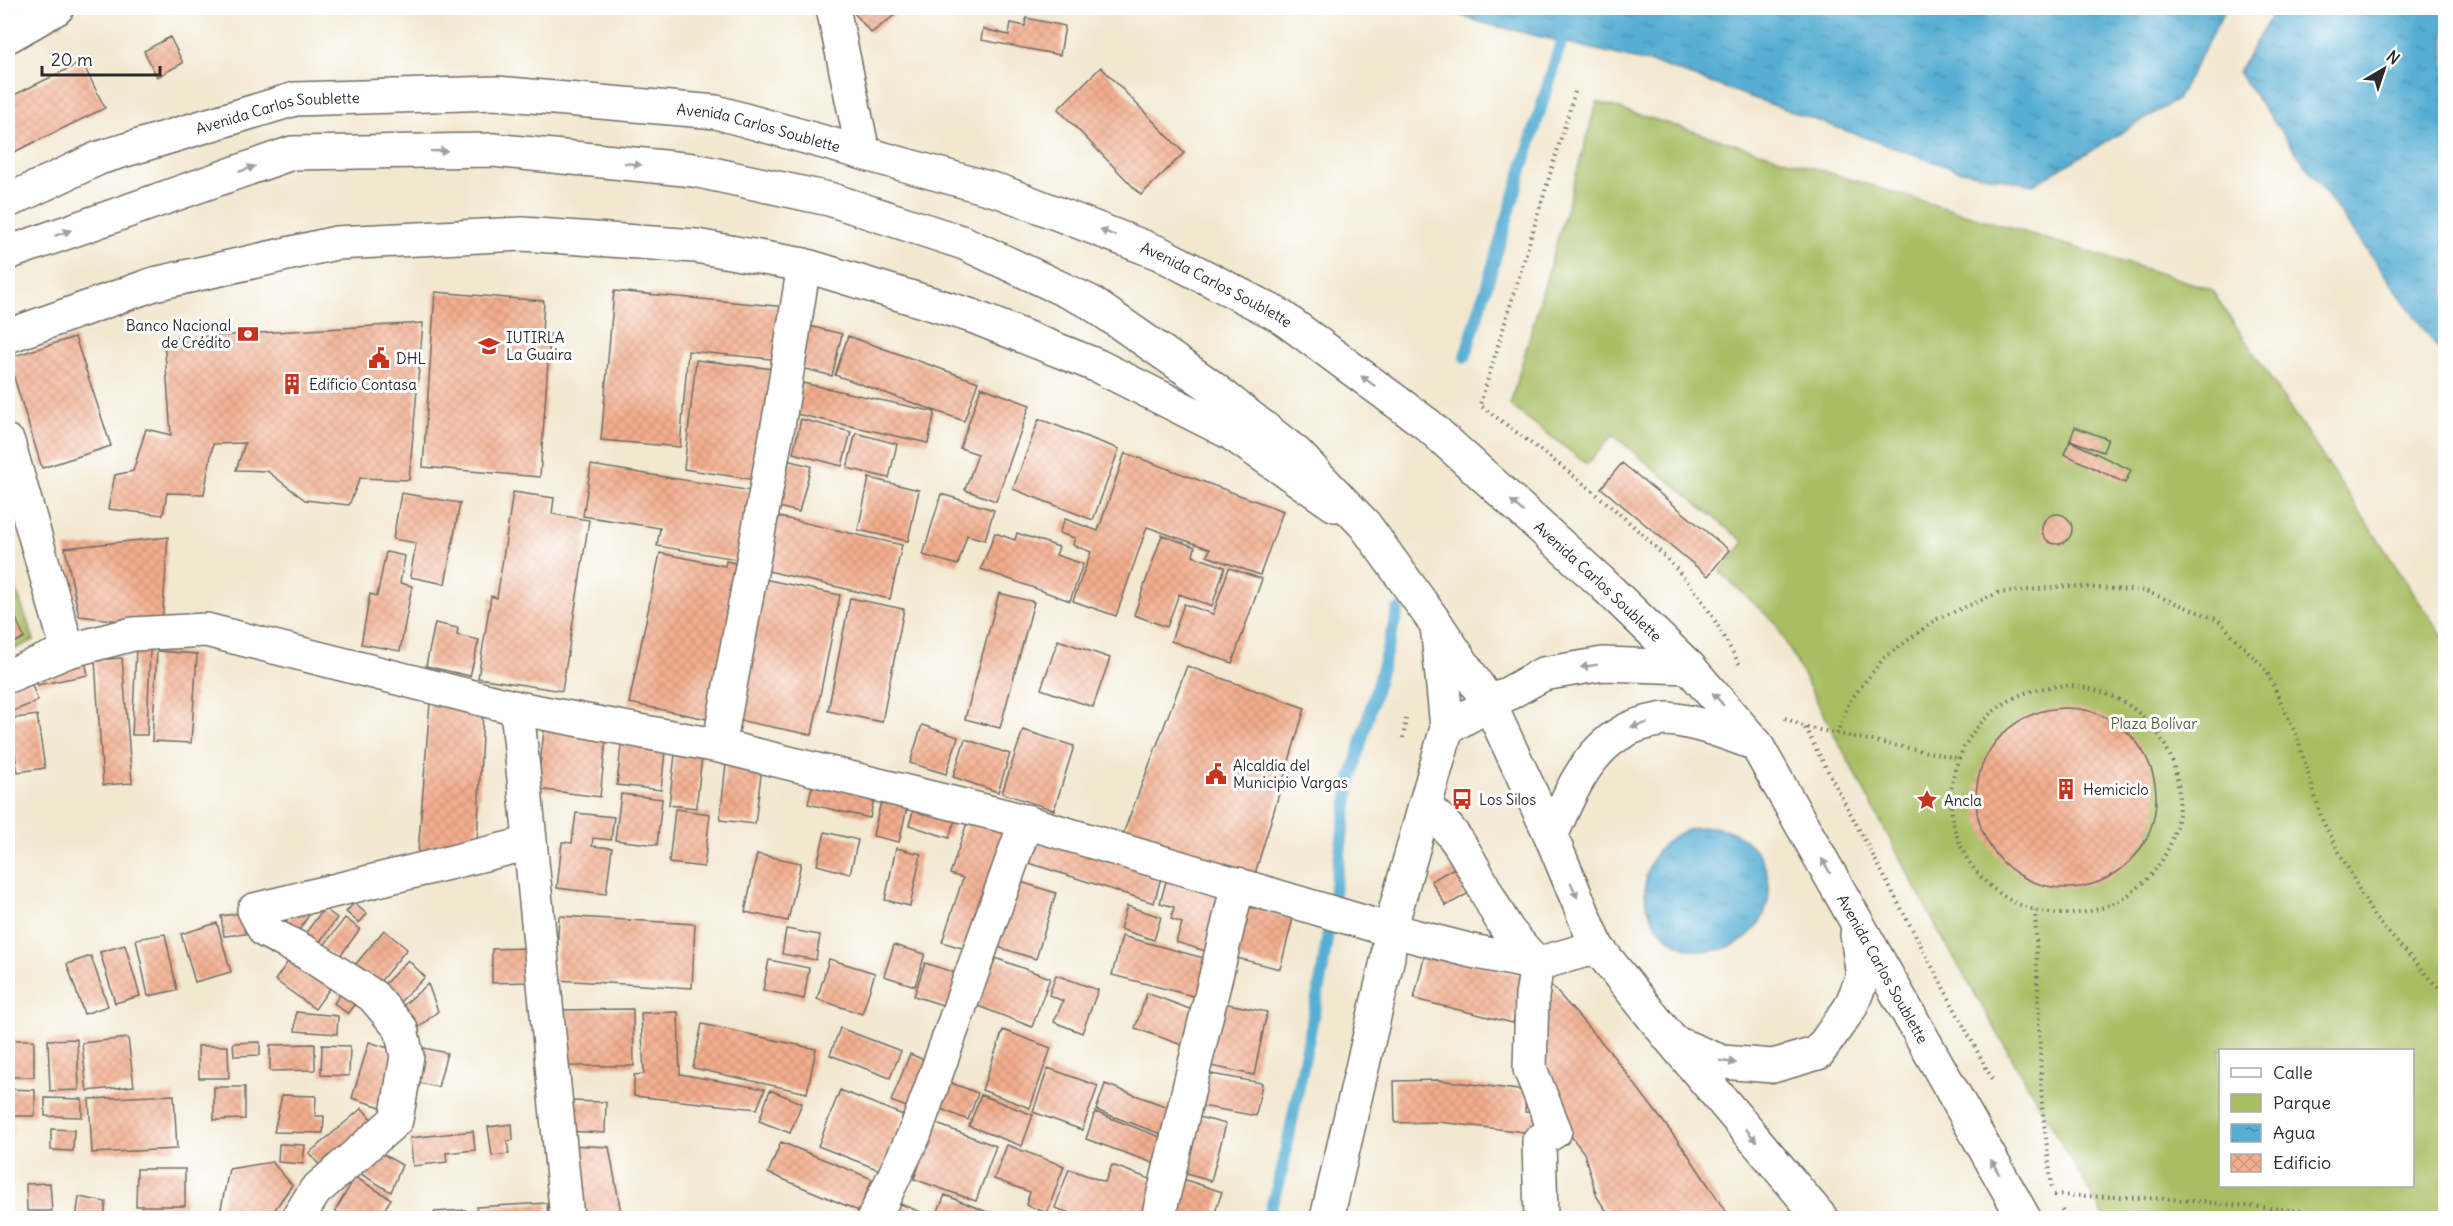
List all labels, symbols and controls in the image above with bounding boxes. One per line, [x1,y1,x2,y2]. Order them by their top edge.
scale bar [42,39,160,77]
north arrow [2354,39,2414,99]
text: N [2383,46,2404,69]
text: 20 m [51,48,93,71]
street label: Avenida Carlos Soublette [193,88,360,138]
street label: Avenida Carlos Soublette [676,99,843,156]
one-way arrow [429,146,448,155]
one-way arrow [624,159,643,169]
one-way arrow [238,163,256,173]
one-way arrow [54,228,72,238]
one-way arrow [1099,228,1117,238]
street label: Avenida Carlos Soublette [1138,237,1296,331]
place label: Banco Nacional de Crédito [126,316,231,352]
bank icon: Banco Nacional de Crédito [236,322,260,346]
place label: IUTIRLA La Guaira [506,328,573,364]
school or university icon: IUTIRLA La Guaira [477,334,501,358]
public building icon: DHL [367,346,391,370]
place label: DHL [396,349,426,368]
building icon: Edificio Contasa [280,372,304,396]
place label: Edificio Contasa [309,375,417,394]
one-way arrow [1360,375,1376,387]
one-way arrow [1510,499,1525,513]
street label: Avenida Carlos Soublette [1531,517,1666,645]
one-way arrow [1580,662,1599,671]
one-way arrow [1712,692,1725,707]
park label: Plaza Bolívar [2110,714,2198,733]
one-way arrow [1630,721,1648,730]
place label: Alcaldia del Municipio Vargas [1233,756,1348,792]
public building icon: Alcaldia del Municipio Vargas [1204,762,1228,786]
building icon: Hemiciclo [2054,777,2078,801]
place label: Hemiciclo [2083,780,2149,799]
bus stop icon: Los Silos [1450,787,1474,811]
place icon: Ancla [1915,788,1939,812]
place label: Los Silos [1479,790,1536,809]
place label: Ancla [1944,791,1982,810]
one-way arrow [1821,857,1831,874]
one-way arrow [1569,881,1579,899]
street label: Avenida Carlos Soublette [1833,891,1933,1046]
legend [2219,1049,2414,1187]
one-way arrow [1719,1057,1738,1066]
text: Calle [2273,1061,2313,1084]
text: Parque [2273,1091,2331,1114]
text: Agua [2273,1121,2315,1144]
one-way arrow [1745,1127,1758,1143]
text: Edificio [2273,1151,2331,1174]
one-way arrow [1991,1159,2001,1176]

